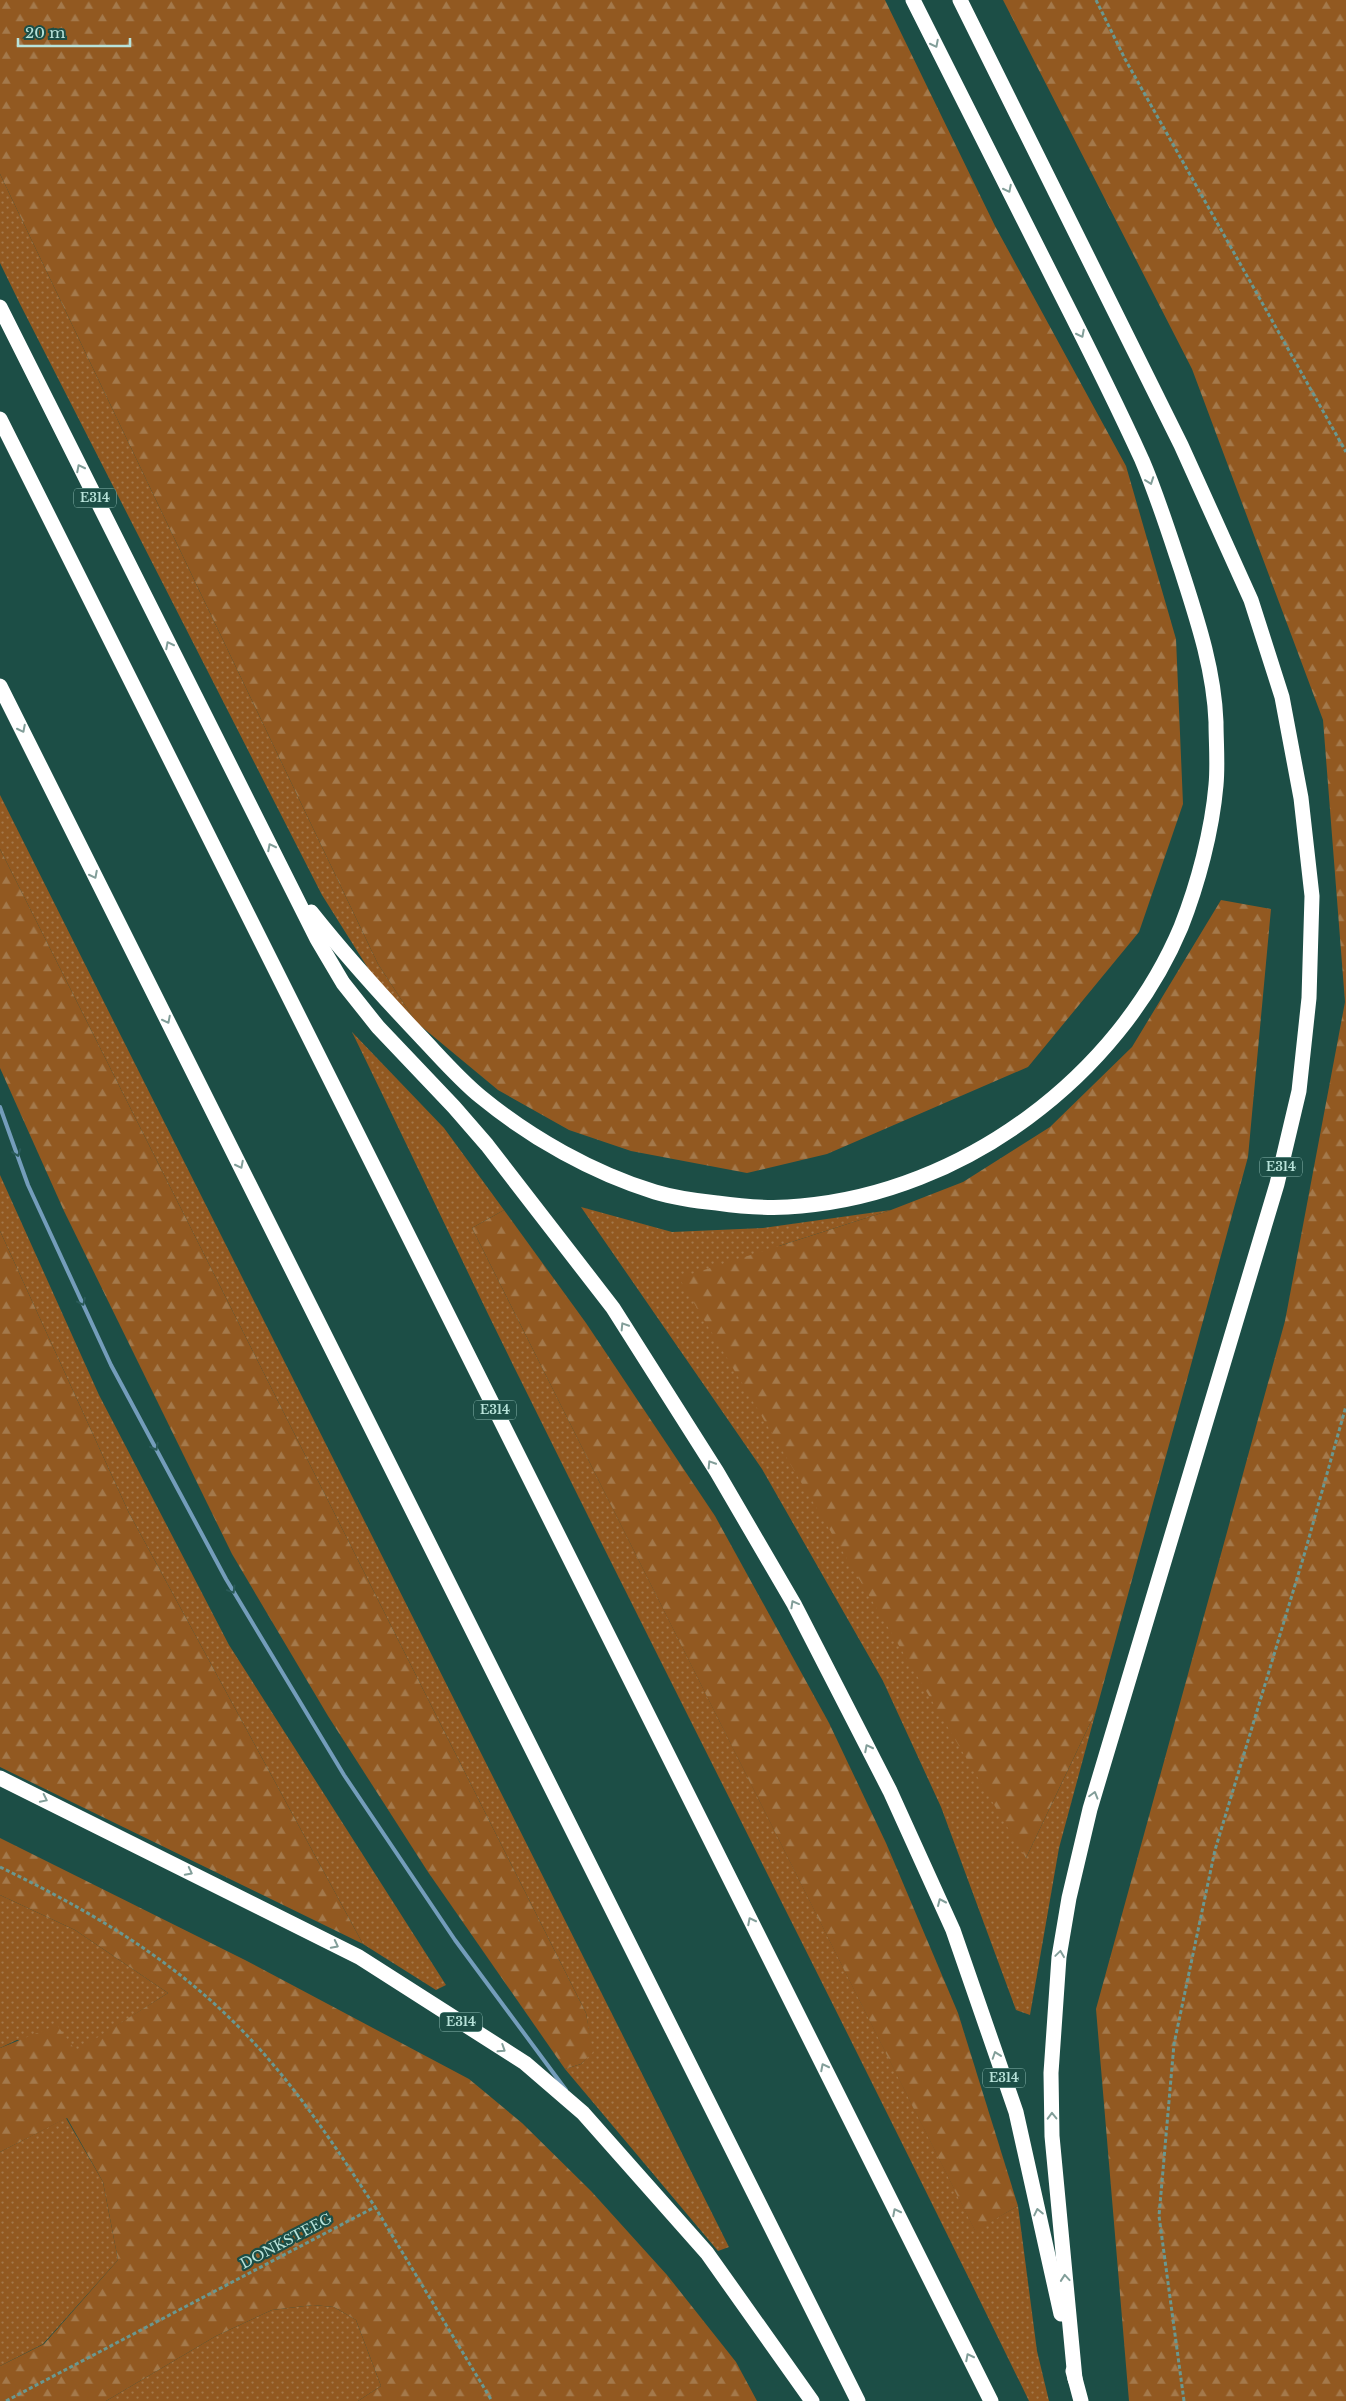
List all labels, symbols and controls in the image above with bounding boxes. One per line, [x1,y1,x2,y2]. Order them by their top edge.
scale bar [18,15,130,47]
text: 20 m [25,23,65,42]
one-way arrow [929,38,939,47]
one-way arrow [1002,183,1012,192]
one-way arrow [1075,328,1085,337]
one-way arrow [76,464,86,473]
one-way arrow [1144,476,1154,485]
road number: E314 [74,488,116,508]
one-way arrow [165,641,175,650]
one-way arrow [16,724,26,733]
one-way arrow [267,843,277,852]
one-way arrow [88,870,99,879]
one-way arrow [161,1015,171,1024]
one-way arrow [11,1148,21,1157]
road number: E314 [1260,1158,1302,1176]
one-way arrow [234,1160,244,1169]
one-way arrow [76,1297,86,1306]
one-way arrow [621,1323,631,1332]
road number: E314 [474,1400,516,1420]
one-way arrow [149,1442,159,1451]
one-way arrow [708,1460,718,1469]
one-way arrow [226,1584,236,1593]
one-way arrow [790,1600,800,1609]
one-way arrow [864,1744,874,1753]
one-way arrow [1088,1792,1098,1800]
one-way arrow [39,1793,48,1803]
one-way arrow [184,1866,193,1876]
one-way arrow [936,1898,947,1907]
one-way arrow [747,1918,757,1927]
one-way arrow [329,1939,338,1949]
one-way arrow [1054,1950,1064,1958]
road number: E314 [440,2012,482,2031]
one-way arrow [497,2042,506,2052]
one-way arrow [992,2051,1002,2060]
one-way arrow [820,2063,830,2072]
road number: E314 [983,2068,1025,2088]
one-way arrow [1047,2112,1057,2120]
one-way arrow [1033,2207,1044,2216]
one-way arrow [892,2208,902,2217]
street label: DONKSTEEG [237,2209,335,2273]
one-way arrow [1060,2274,1071,2282]
one-way arrow [965,2354,975,2363]

